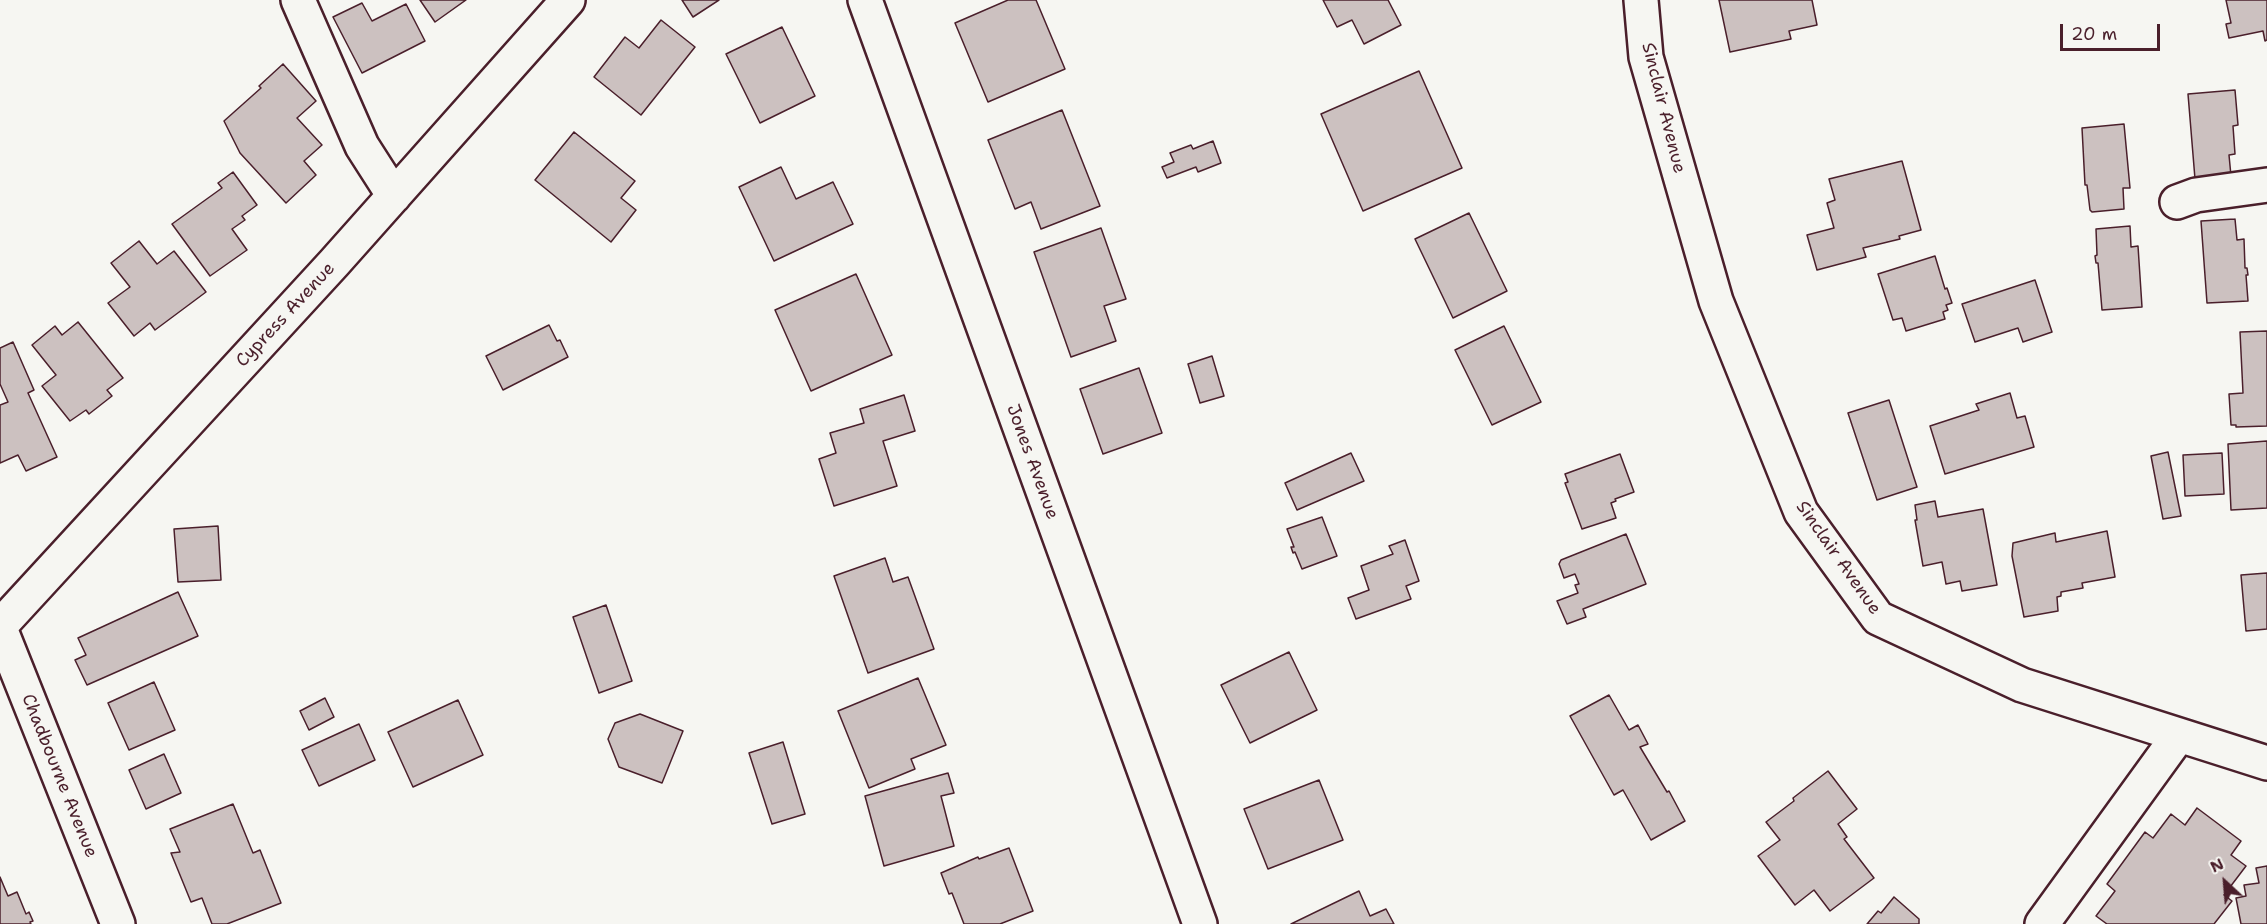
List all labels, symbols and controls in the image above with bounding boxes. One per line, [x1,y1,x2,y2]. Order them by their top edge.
scale bar [2063,12,2164,50]
text: 20 m [2071,22,2117,46]
street label: Sinclair Avenue [1636,40,1690,176]
street label: Cypress Avenue [232,258,340,372]
street label: Jones Avenue [1001,401,1063,523]
street label: Sinclair Avenue [1791,497,1885,619]
street label: Chadbourne Avenue [16,691,102,861]
north arrow [2195,852,2255,912]
text: N [2207,853,2227,878]

